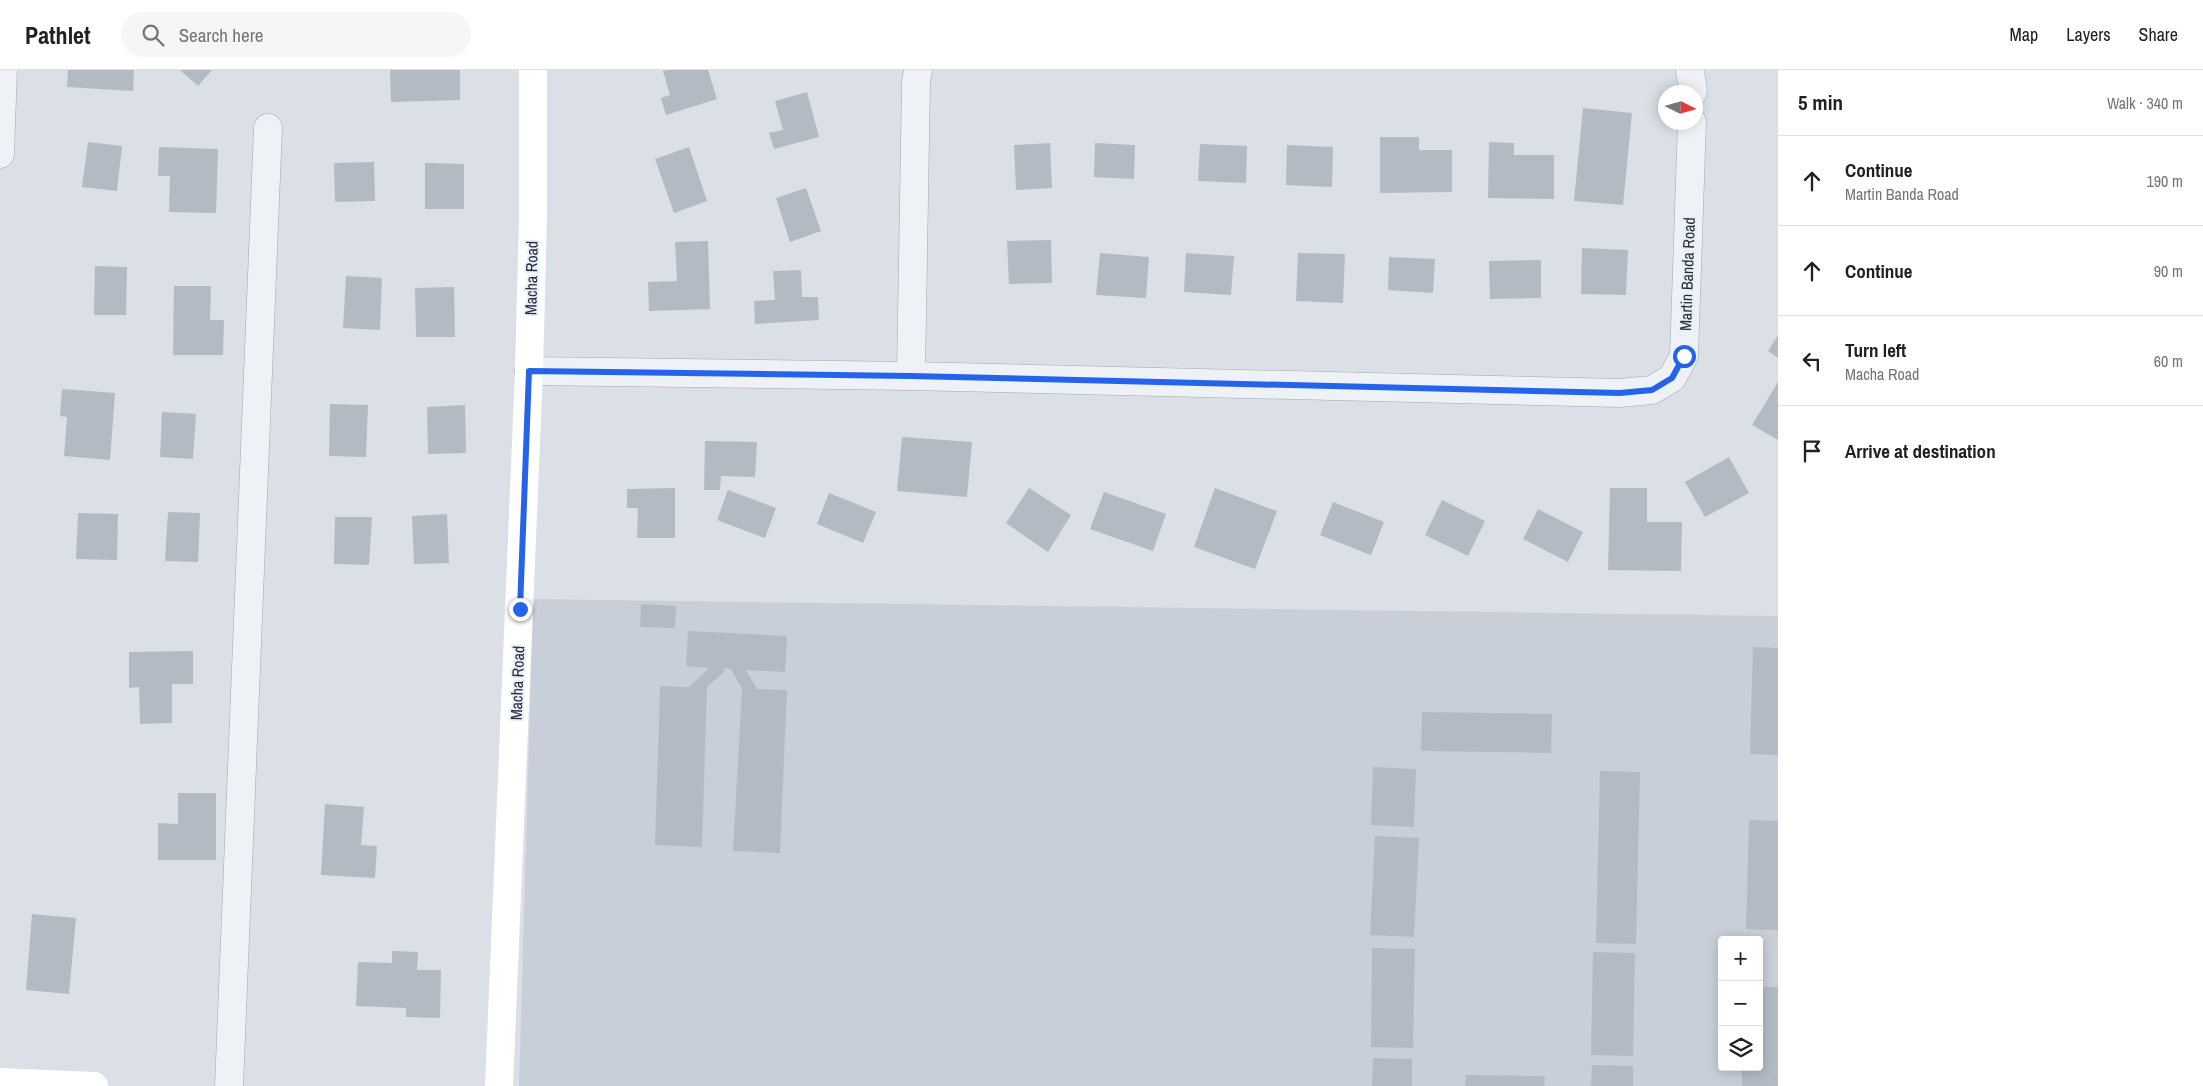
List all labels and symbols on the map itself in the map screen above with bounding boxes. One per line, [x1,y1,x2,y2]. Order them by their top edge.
north arrow [1658,85,1703,130]
street label: Martin Banda Road [1674,217,1700,331]
street label: Macha Road [519,241,543,315]
route start [1673,345,1696,368]
route end [509,598,532,621]
street label: Macha Road [505,645,529,721]

